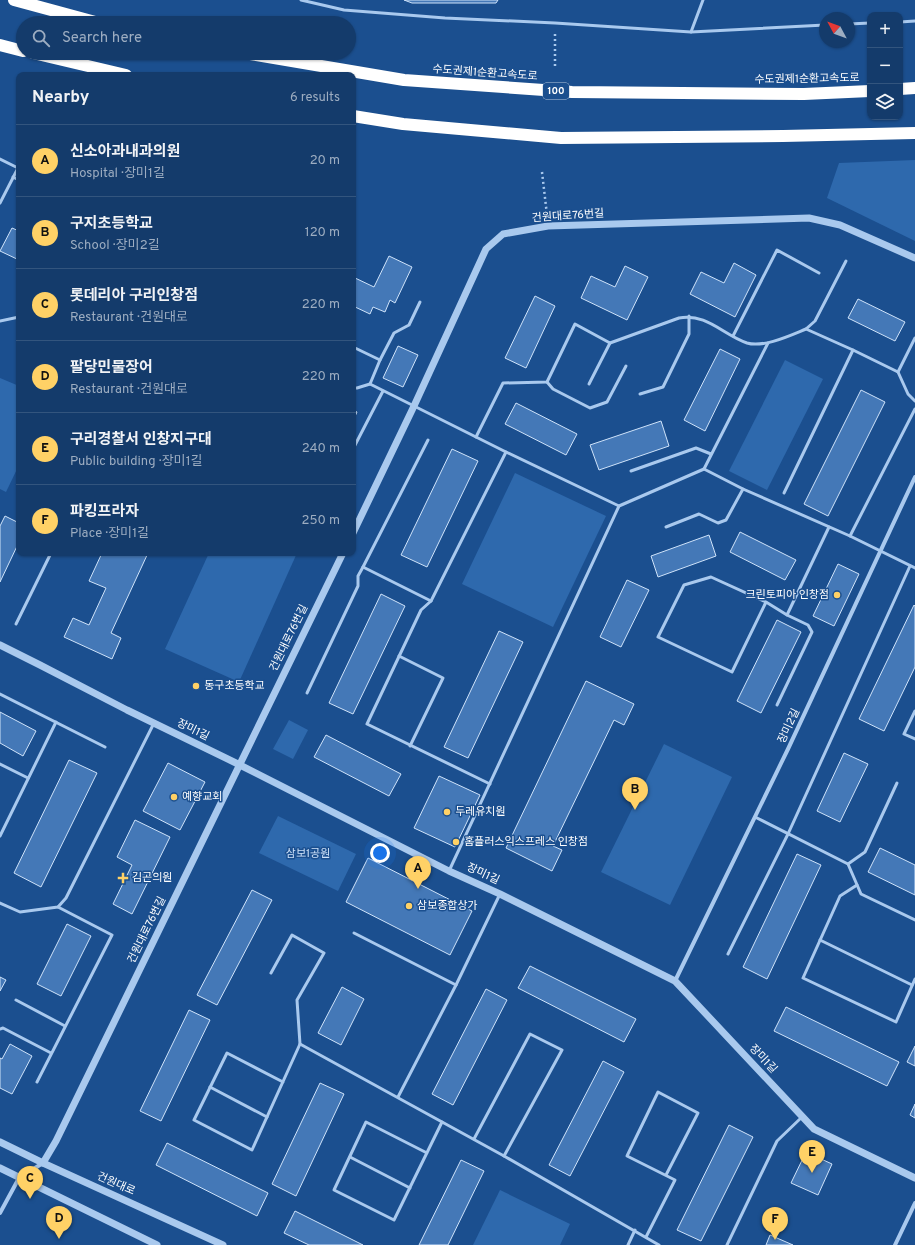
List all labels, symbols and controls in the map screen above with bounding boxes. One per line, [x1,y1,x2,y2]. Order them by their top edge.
north arrow [819,12,855,48]
map controls [867,12,903,120]
button: + [867,12,903,48]
search box [16,16,356,60]
icon: search [30,27,52,49]
text: Search here [62,29,142,48]
button: − [867,48,903,84]
street label: 수도권제1순환고속도로 [432,62,538,84]
street label: 수도권제1순환고속도로 [754,71,860,87]
road number: 100 [543,83,569,99]
button: layers [867,84,903,120]
text: Nearby [32,87,89,109]
text: 6 results [290,90,340,106]
text: 신소아과내과의원 [70,143,180,162]
text: A [40,153,50,169]
text: 20 m [310,153,340,169]
text: Hospital · 장미1길 [70,166,165,182]
street label: 건원대로76번길 [531,206,605,226]
text: 구지초등학교 [70,215,153,234]
text: B [41,225,49,241]
text: 120 m [305,225,340,241]
text: School · 장미2길 [70,238,160,254]
text: 롯데리아 구리인창점 [70,287,198,306]
text: C [41,297,49,313]
text: 220 m [302,297,340,313]
text: Restaurant · 건원대로 [70,310,188,326]
text: 팔당민물장어 [70,359,153,378]
text: D [40,369,50,385]
text: 220 m [302,369,340,385]
text: Restaurant · 건원대로 [70,382,188,398]
text: 구리경찰서 인창지구대 [70,431,212,450]
text: E [41,441,49,457]
text: 240 m [302,441,340,457]
text: Public building · 장미1길 [70,454,203,470]
text: 파킹프라자 [70,503,139,522]
text: F [41,513,49,529]
text: 250 m [302,513,340,529]
text: Place · 장미1길 [70,526,149,542]
place label: 크린토피아 인창점 [745,588,829,602]
marker: 크린토피아 인창점 [832,590,842,600]
street label: 건원대로76번길 [267,602,311,674]
place label: 동구초등학교 [204,679,265,693]
marker: 동구초등학교 [191,681,201,691]
street label: 장미2길 [775,706,803,746]
street label: 장미1길 [174,716,212,744]
pin: B [622,777,648,810]
place label: 예향교회 [182,790,222,804]
marker: 예향교회 [169,792,179,802]
place label: 두레유치원 [455,805,506,819]
marker: 두레유치원 [442,807,452,817]
place label: 홈플러스익스프레스 인창점 [464,835,588,849]
marker: 홈플러스익스프레스 인창점 [451,837,461,847]
your location [370,843,390,863]
park label: 삼보1공원 [286,847,330,861]
pin: A [405,856,431,889]
street label: 장미1길 [464,860,502,888]
place label: 김곤의원 [132,871,172,885]
marker: 김곤의원 [117,872,129,884]
street label: 건원대로76번길 [125,894,169,966]
place label: 삼보종합상가 [417,899,478,913]
marker: 삼보종합상가 [404,901,414,911]
street label: 장미1길 [746,1042,780,1076]
pin: E [799,1140,825,1173]
pin: C [17,1166,43,1199]
street label: 건원대로 [95,1169,137,1199]
pin: D [46,1206,72,1239]
pin: F [762,1207,788,1240]

